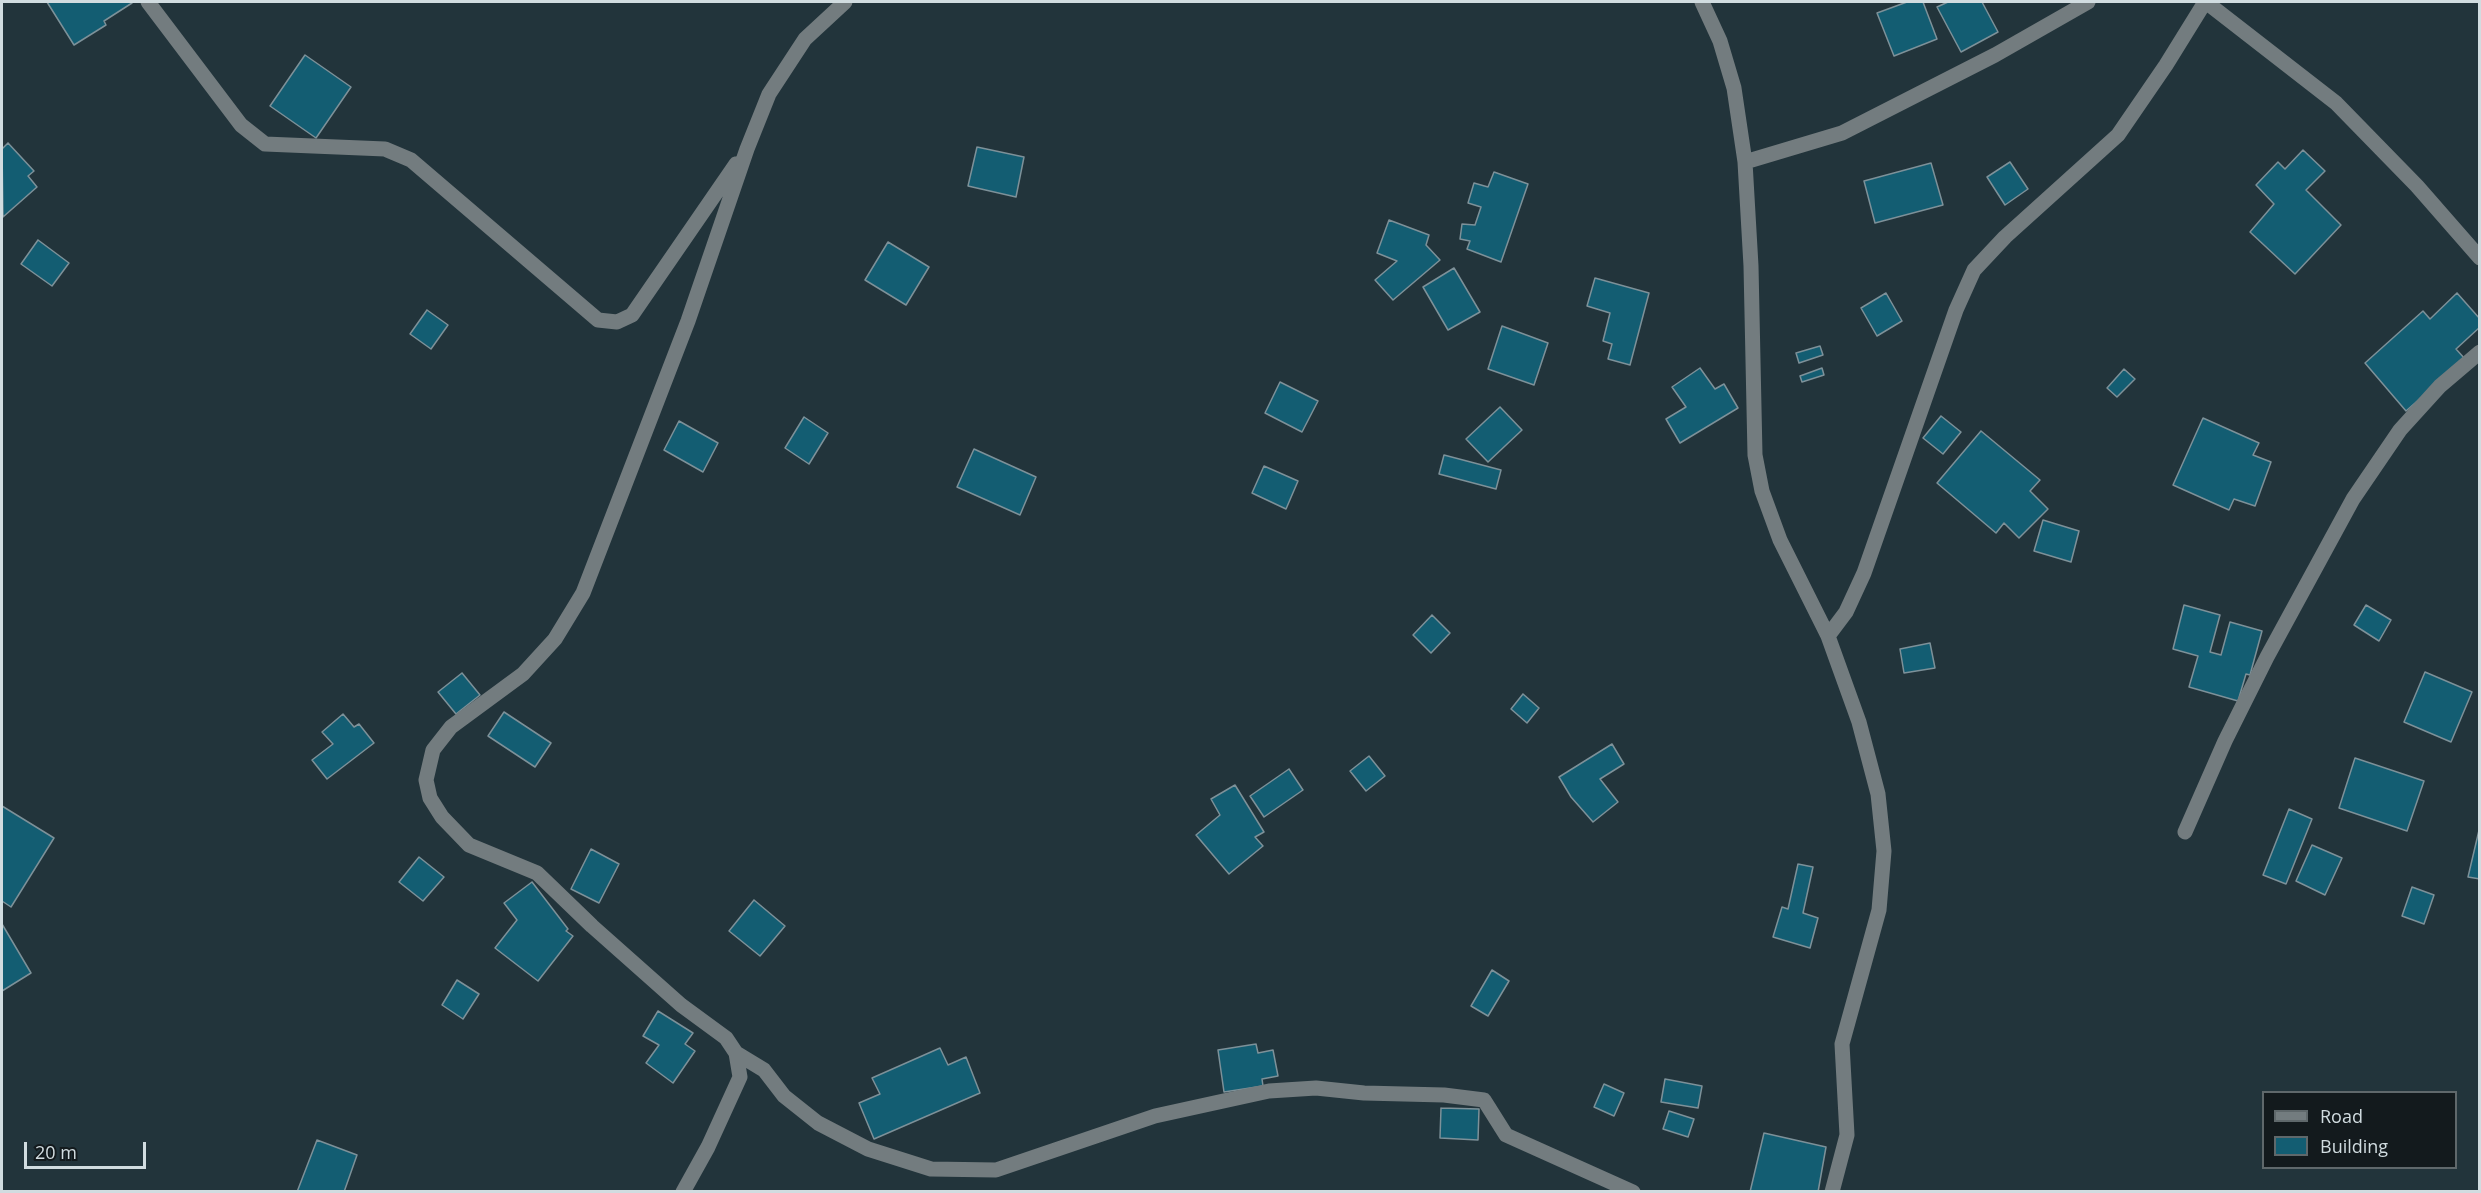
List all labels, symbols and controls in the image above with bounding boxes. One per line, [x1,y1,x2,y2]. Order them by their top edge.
legend [2262,1091,2457,1169]
text: Road [2320,1104,2363,1128]
scale bar [27,1130,148,1168]
text: Building [2320,1134,2388,1158]
text: 20 m [35,1140,77,1164]

